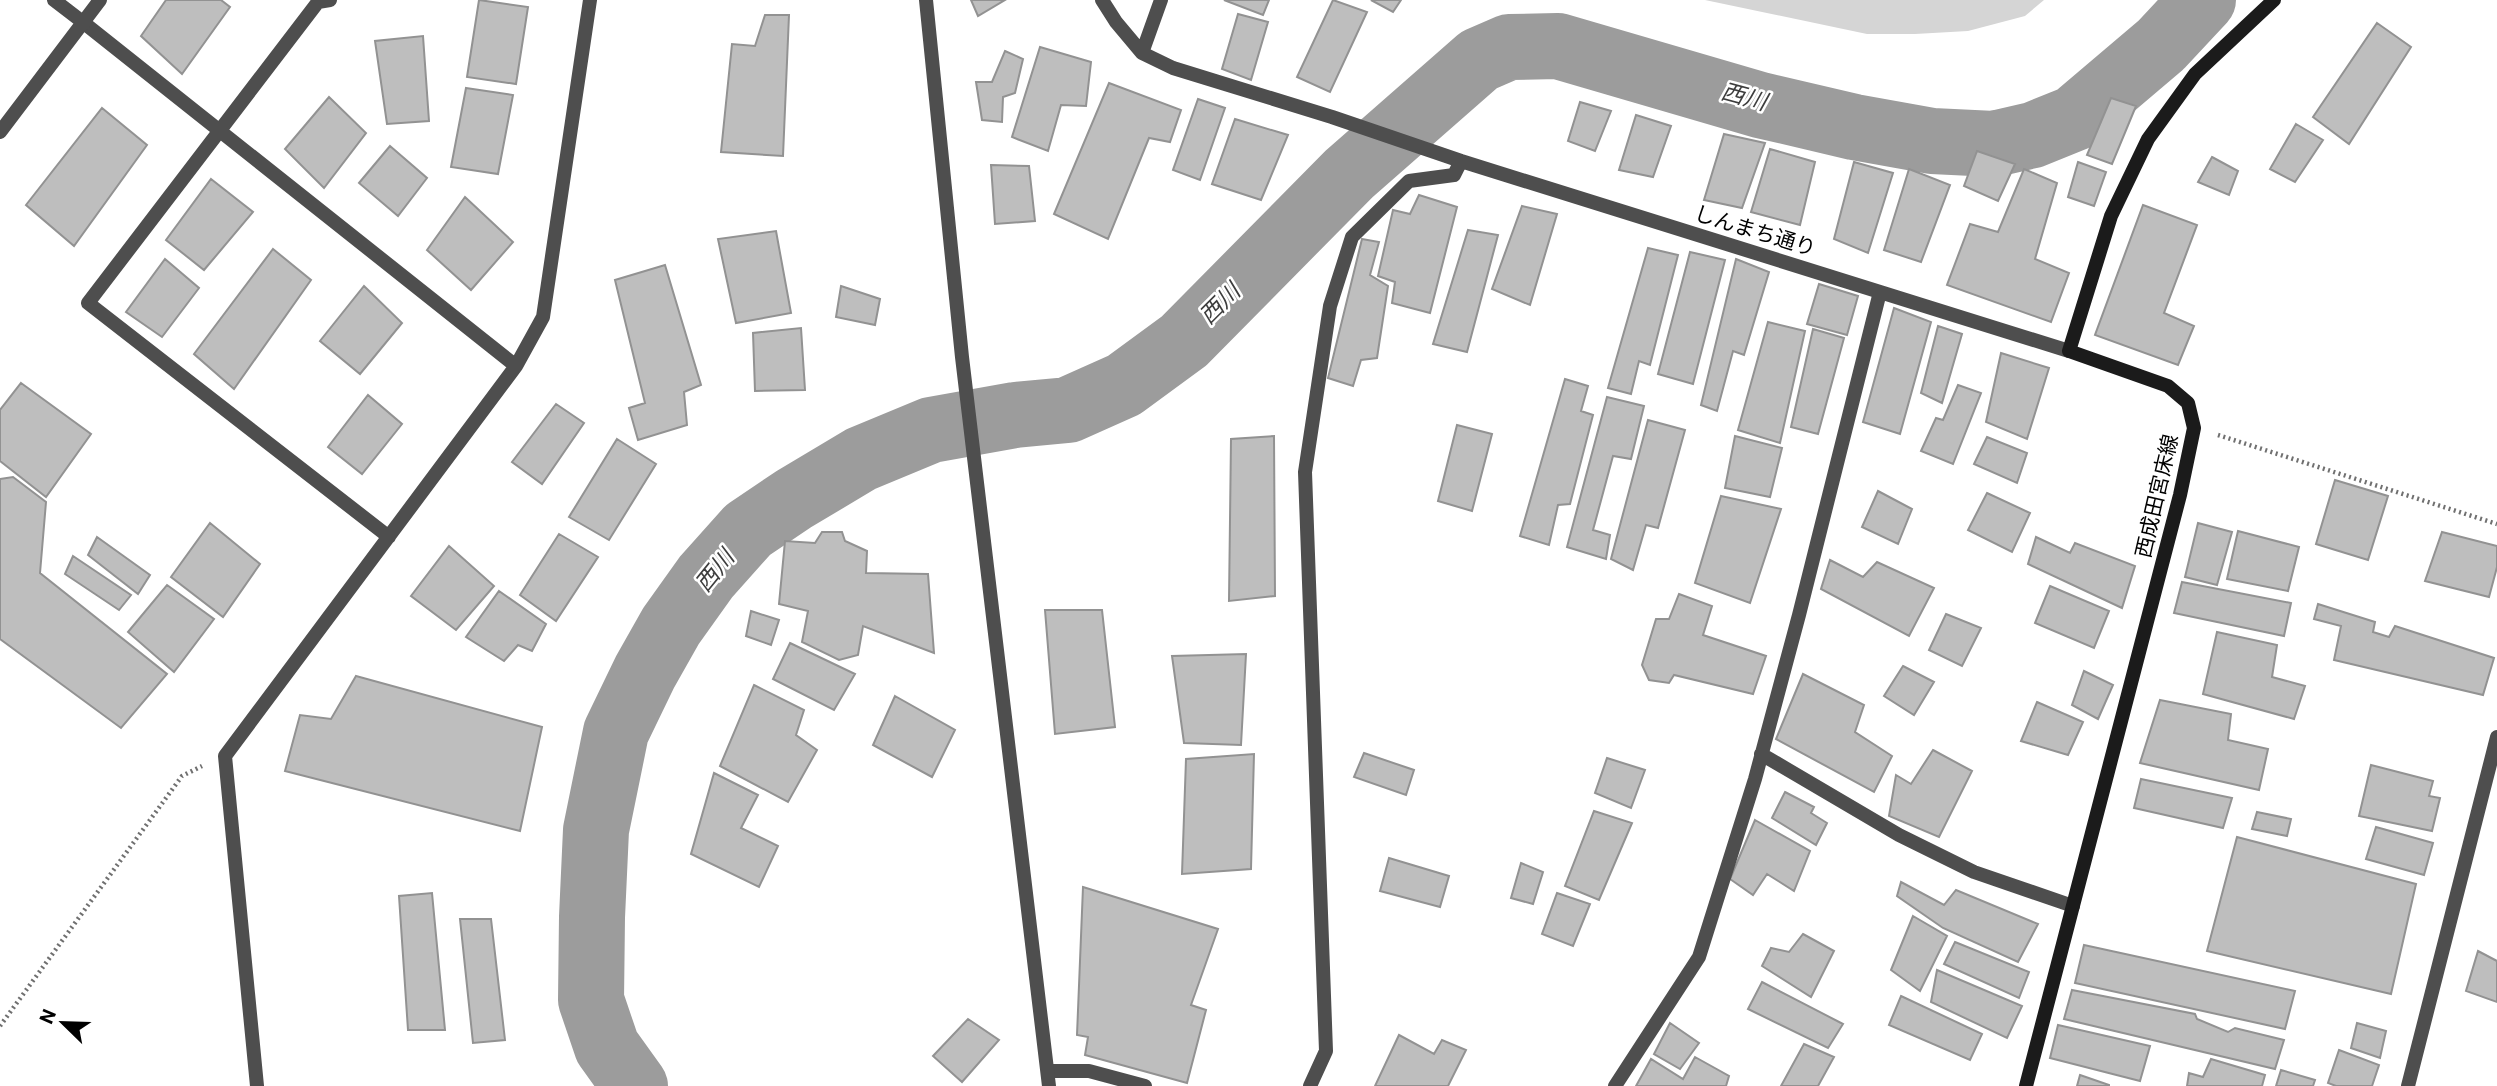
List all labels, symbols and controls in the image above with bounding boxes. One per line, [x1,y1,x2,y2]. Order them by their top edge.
water label: 西川 [1718,78,1773,117]
street label: しんまち通り [1691,201,1819,261]
water label: 西川 [1194,276,1248,330]
street label: 西成田宮床線 [2131,432,2183,560]
water label: 西川 [690,542,742,597]
north arrow [28,988,98,1058]
text: N [35,1006,61,1027]

